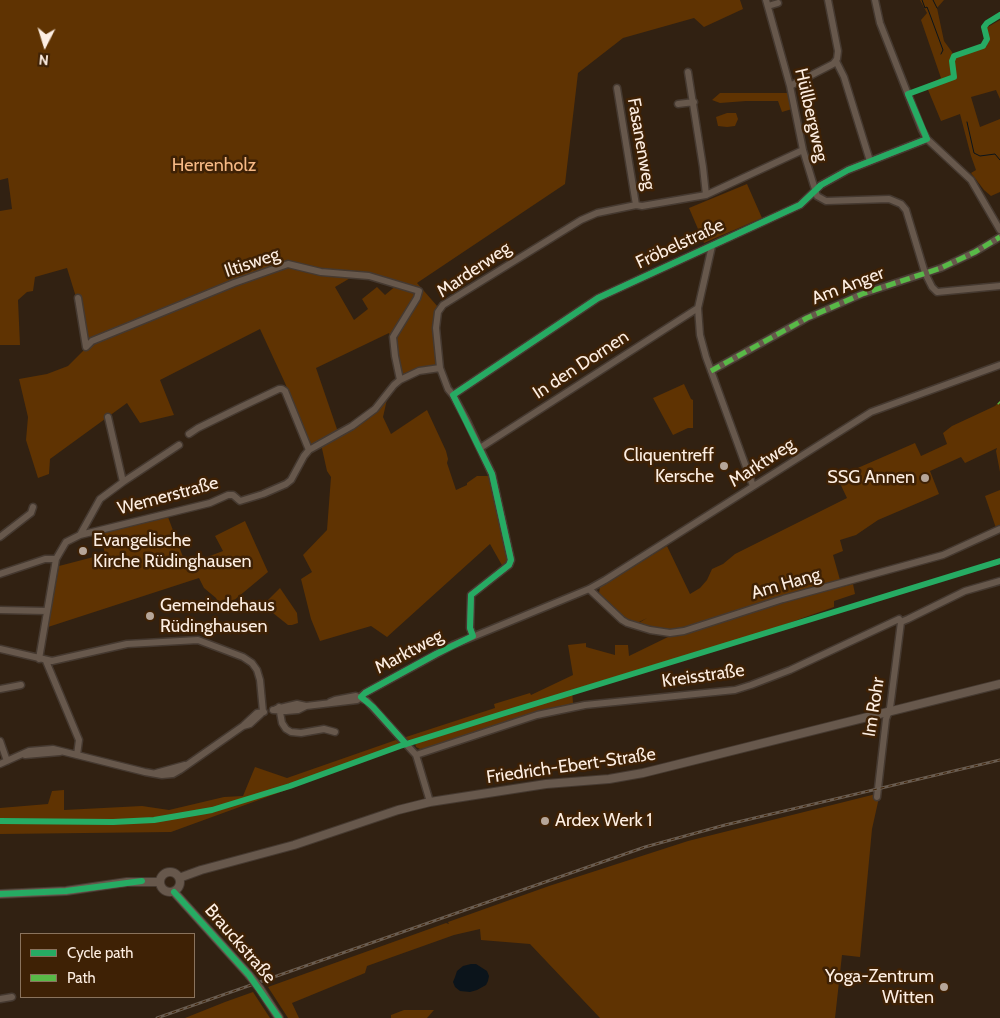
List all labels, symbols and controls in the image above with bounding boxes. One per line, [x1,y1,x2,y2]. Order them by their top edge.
north arrow [20,20,70,70]
text: N [38,51,49,69]
street label: Hüllbergweg [790,66,832,164]
street label: Fasanenweg [622,96,660,192]
park label: Herrenholz [172,155,256,177]
street label: Fröbelstraße [633,214,727,274]
street label: Marderweg [433,237,515,303]
street label: Iltisweg [222,244,282,282]
street label: Am Anger [809,262,887,310]
street label: In den Dornen [529,326,633,404]
street label: Marktweg [725,434,799,492]
place label: Cliquentreff Kersche [624,445,714,488]
marker: Cliquentreff Kersche [718,460,730,472]
place label: SSG Annen [827,467,915,489]
street label: Wemerstraße [115,472,221,520]
marker: SSG Annen [919,472,931,484]
place label: Evangelische Kirche Rüdinghausen [93,530,252,572]
marker: Evangelische Kirche Rüdinghausen [77,545,89,557]
street label: Am Hang [749,564,823,604]
place label: Gemeindehaus Rüdinghausen [160,595,275,638]
marker: Gemeindehaus Rüdinghausen [144,610,156,622]
street label: Marktweg [371,625,447,679]
street label: Kreisstraße [660,660,746,692]
street label: Im Rohr [859,676,889,738]
street label: Friedrich-Ebert-Straße [485,743,657,789]
place label: Ardex Werk 1 [555,810,652,832]
marker: Ardex Werk 1 [539,815,551,827]
street label: Brauckstraße [200,900,280,988]
legend [20,933,195,998]
text: Cycle path [67,944,133,962]
place label: Yoga-Zentrum Witten [825,966,934,1009]
text: Path [67,969,96,987]
marker: Yoga-Zentrum Witten [938,981,950,993]

